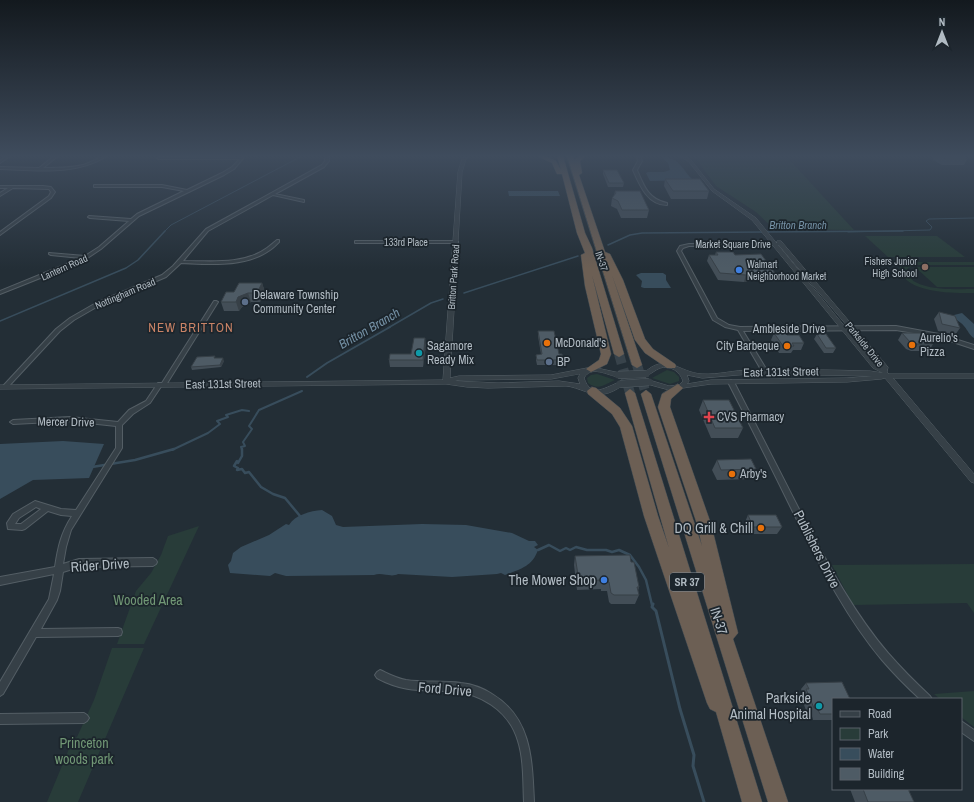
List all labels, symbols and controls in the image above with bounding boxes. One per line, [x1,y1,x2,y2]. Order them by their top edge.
north arrow [922,12,962,52]
text: N [939,15,945,29]
water label: Britton Branch [769,218,827,232]
street label: 133rd Place [384,236,428,249]
street label: Market Square Drive [695,238,771,251]
street label: Britton Park Road [445,244,462,310]
street label: IN-37 [592,250,611,273]
street label: Lantern Road [39,251,90,284]
place label: Fishers Junior High School [865,255,917,280]
place label: Walmart Neighborhood Market [747,258,827,283]
marker: Fishers Junior High School [920,262,930,272]
marker: Walmart Neighborhood Market [734,265,744,275]
street label: Nottingham Road [93,275,157,312]
place label: Delaware Township Community Center [253,287,339,317]
marker: Delaware Township Community Center [240,297,250,307]
water label: Britton Branch [335,304,403,353]
district label: NEW BRITTON [148,319,234,336]
street label: Parkside Drive [842,319,887,370]
street label: Ambleside Drive [752,321,825,337]
place label: Aurelio's Pizza [919,330,958,360]
place label: McDonald's [555,335,606,351]
place label: Sagamore Ready Mix [427,338,474,368]
marker: McDonald's [542,338,552,348]
place label: City Barbeque [716,338,779,354]
marker: Aurelio's Pizza [907,340,917,350]
marker: City Barbeque [782,341,792,351]
marker: Sagamore Ready Mix [414,348,424,358]
place label: BP [557,354,571,370]
marker: BP [544,357,554,367]
street label: East 131st Street [743,363,819,381]
street label: East 131st Street [185,375,261,393]
place label: CVS Pharmacy [717,409,784,425]
marker: CVS Pharmacy [704,412,714,422]
street label: Mercer Drive [37,414,95,430]
place label: Arby's [739,466,767,482]
marker: Arby's [727,469,737,479]
street label: Publishers Drive [790,507,844,591]
place label: DQ Grill & Chill [675,519,753,537]
marker: DQ Grill & Chill [756,523,766,533]
street label: Rider Drive [70,554,130,576]
place label: The Mower Shop [509,571,596,589]
road number: SR 37 [670,573,704,591]
marker: The Mower Shop [599,575,609,585]
park label: Wooded Area [113,591,183,609]
street label: IN-37 [706,605,732,637]
street label: Ford Drive [417,678,473,700]
place label: Parkside Animal Hospital [729,689,811,723]
legend [832,698,962,790]
marker: Parkside Animal Hospital [814,701,824,711]
text: Road [868,706,892,722]
text: Park [868,726,888,742]
park label: Princeton woods park [55,734,114,768]
text: Water [868,746,895,762]
text: Building [868,766,905,782]

